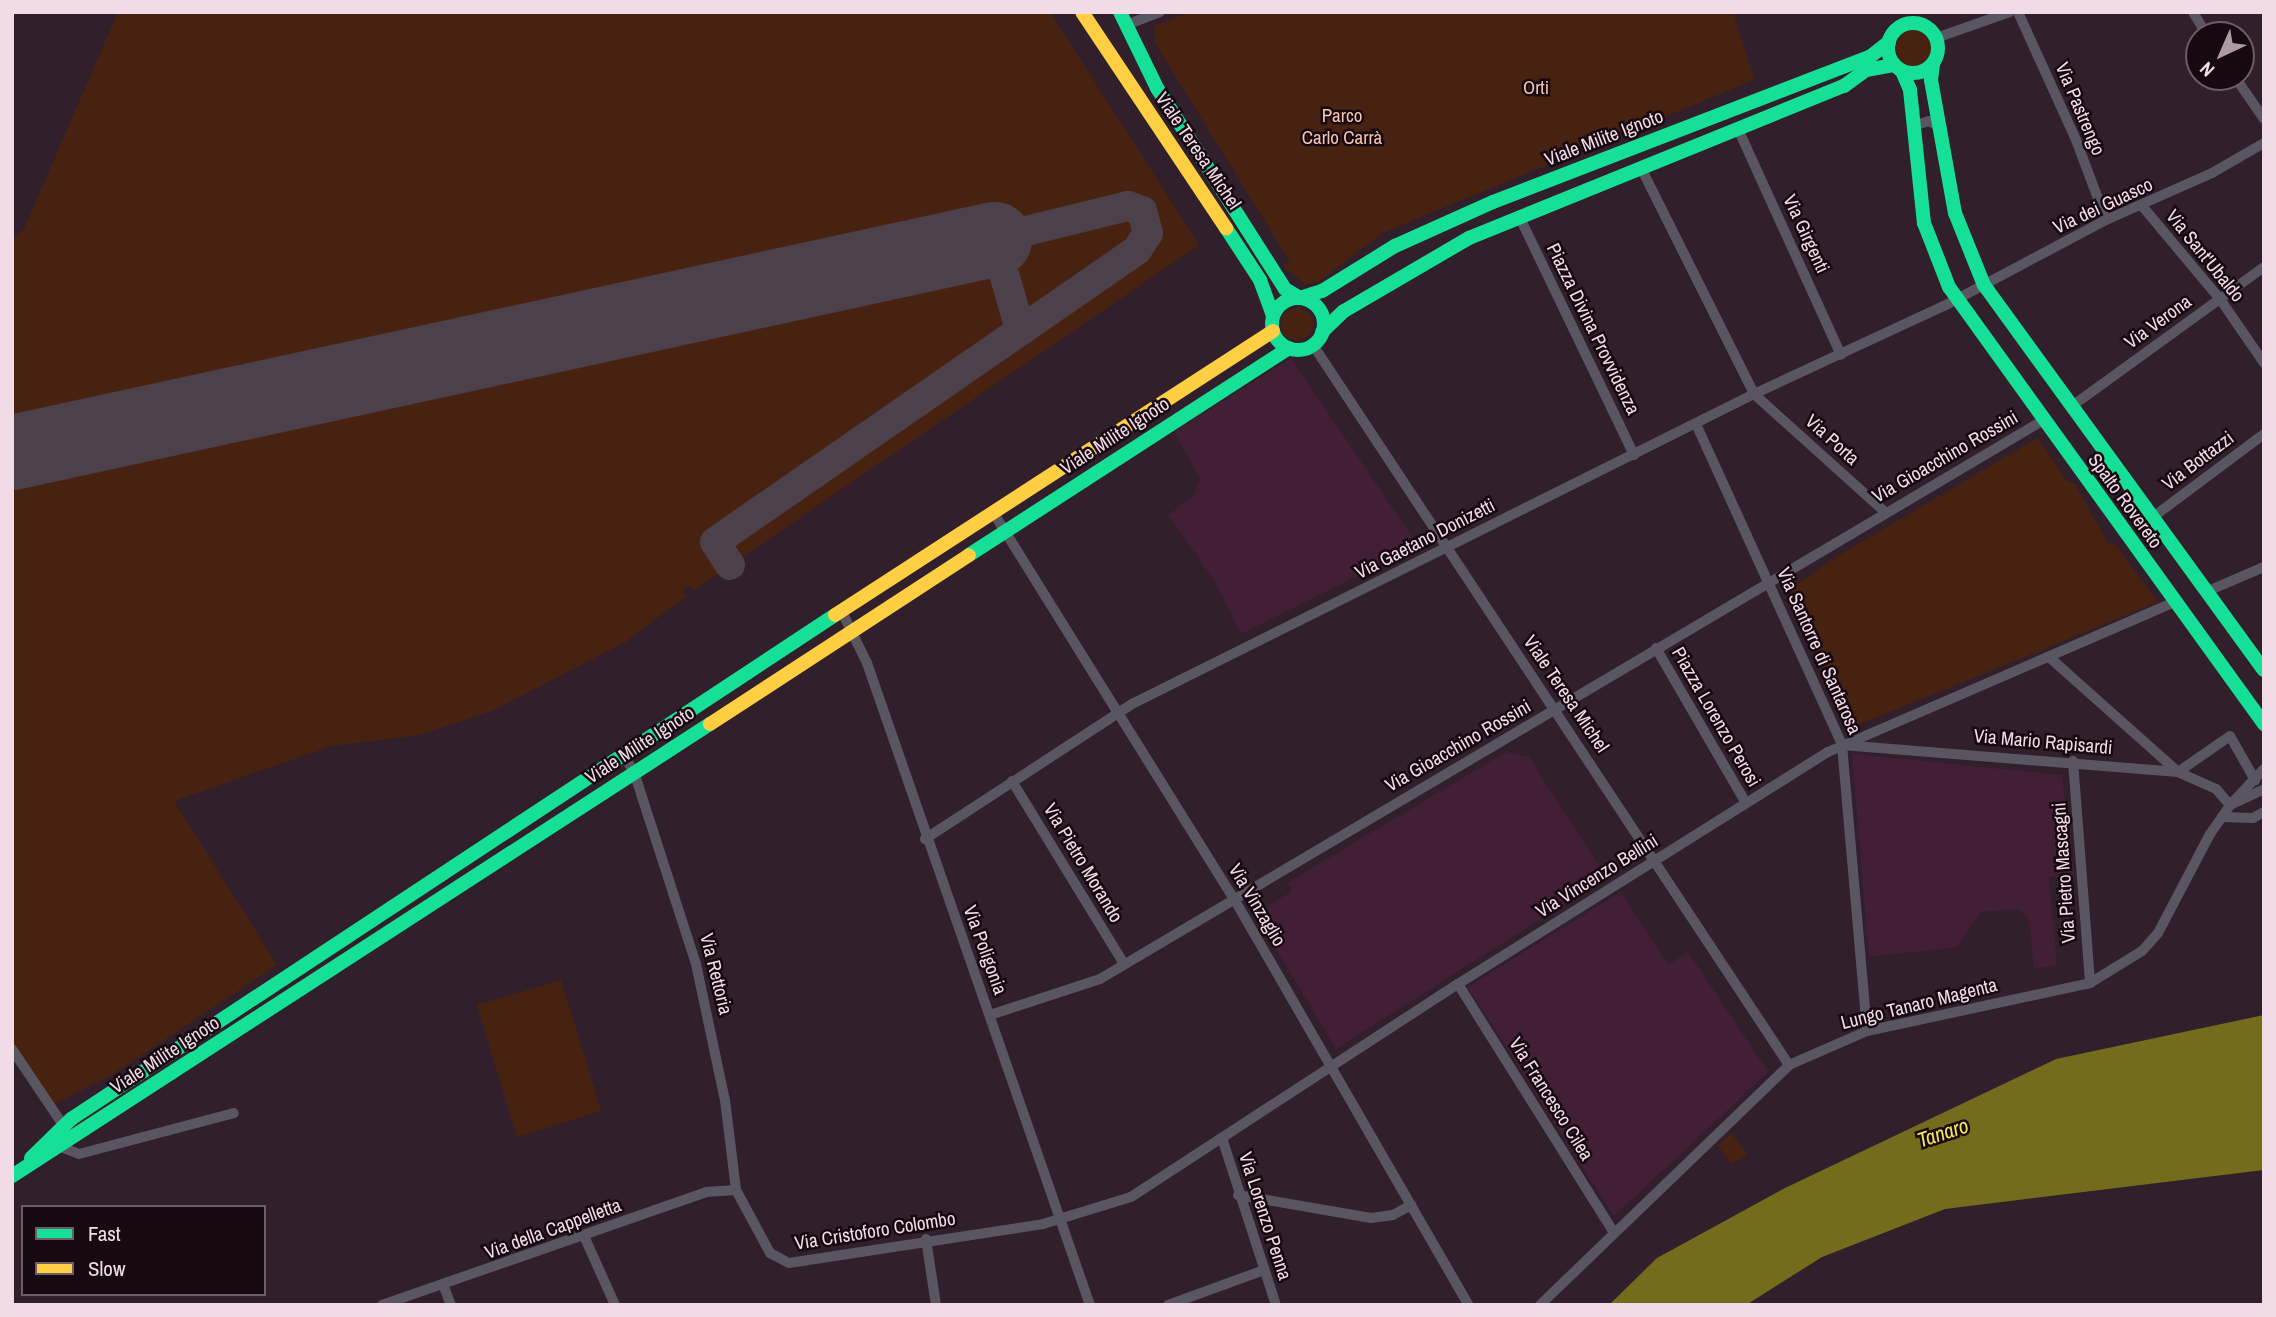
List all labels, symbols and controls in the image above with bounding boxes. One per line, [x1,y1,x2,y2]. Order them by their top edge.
north arrow [2185,21,2255,91]
text: N [2194,56,2220,83]
street label: Via Pastrengo [2050,59,2110,159]
park label: Orti [1523,77,1549,99]
street label: Viale Teresa Michel [1150,88,1246,214]
park label: Parco Carlo Carrà [1302,105,1382,149]
street label: Viale Milite Ignoto [1541,105,1667,171]
street label: Via dei Guasco [2050,173,2156,239]
street label: Via Girgenti [1778,191,1834,277]
street label: Via Sant'Ubaldo [2161,205,2249,307]
street label: Piazza Divina Provvidenza [1542,240,1644,418]
street label: Via Verona [2120,290,2196,354]
street label: Viale Milite Ignoto [1056,392,1174,480]
street label: Via Gioacchino Rossini [1868,406,2022,508]
street label: Via Porta [1800,410,1864,470]
street label: Via Bottazzi [2158,427,2238,495]
street label: Spalto Rovereto [2083,449,2167,553]
street label: Via Gaetano Donizetti [1351,494,1499,584]
street label: Via Santorre di Santarosa [1772,564,1866,738]
street label: Viale Teresa Michel [1518,631,1614,757]
street label: Piazza Lorenzo Perosi [1667,643,1765,791]
street label: Via Gioacchino Rossini [1381,695,1535,797]
street label: Viale Milite Ignoto [581,701,699,789]
street label: Via Mario Rapisardi [1973,725,2113,759]
street label: Via Pietro Morando [1039,799,1127,927]
street label: Via Pietro Mascagni [2048,802,2080,944]
street label: Via Vincenzo Bellini [1532,829,1662,923]
street label: Via Vinzaglio [1223,860,1291,950]
street label: Via Poligonia [958,902,1012,998]
street label: Via Rettoria [695,931,737,1017]
street label: Lungo Tanaro Magenta [1838,974,2000,1034]
street label: Viale Milite Ignoto [106,1011,224,1099]
street label: Via Francesco Cilea [1504,1033,1598,1165]
water label: Tanaro [1914,1113,1972,1153]
street label: Via Lorenzo Penna [1234,1149,1296,1283]
street label: Via della Cappelletta [482,1194,624,1264]
legend [21,1205,266,1296]
street label: Via Cristoforo Colombo [793,1207,957,1255]
text: Fast [88,1219,121,1248]
text: Slow [88,1254,125,1283]

